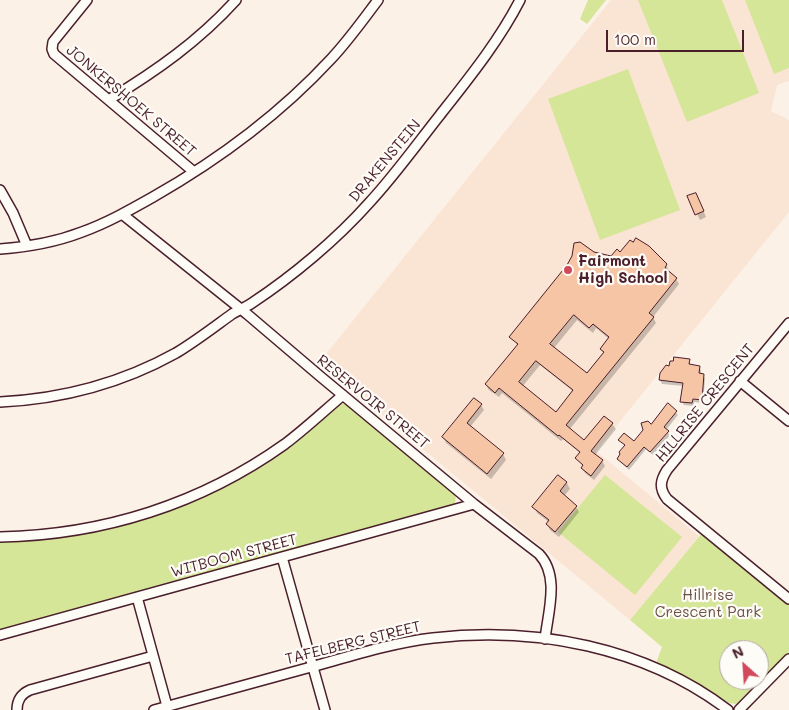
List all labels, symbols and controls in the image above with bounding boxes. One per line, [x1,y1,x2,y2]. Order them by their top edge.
scale bar [609,20,746,52]
text: 100 m [614,29,656,49]
street label: JONKERSHOEK STREET [62,41,200,161]
street label: DRAKENSTEIN [345,116,425,206]
place label: Fairmont High School [578,252,668,287]
marker: Fairmont High School [562,264,574,276]
street label: HILLRISE CRESCENT [652,340,758,466]
street label: RESERVOIR STREET [313,351,433,453]
street label: WITBOOM STREET [169,530,299,582]
park label: Hillrise Crescent Park [655,586,761,621]
street label: TAFELBERG STREET [283,617,423,669]
north arrow [719,640,769,690]
text: N [729,641,747,663]

